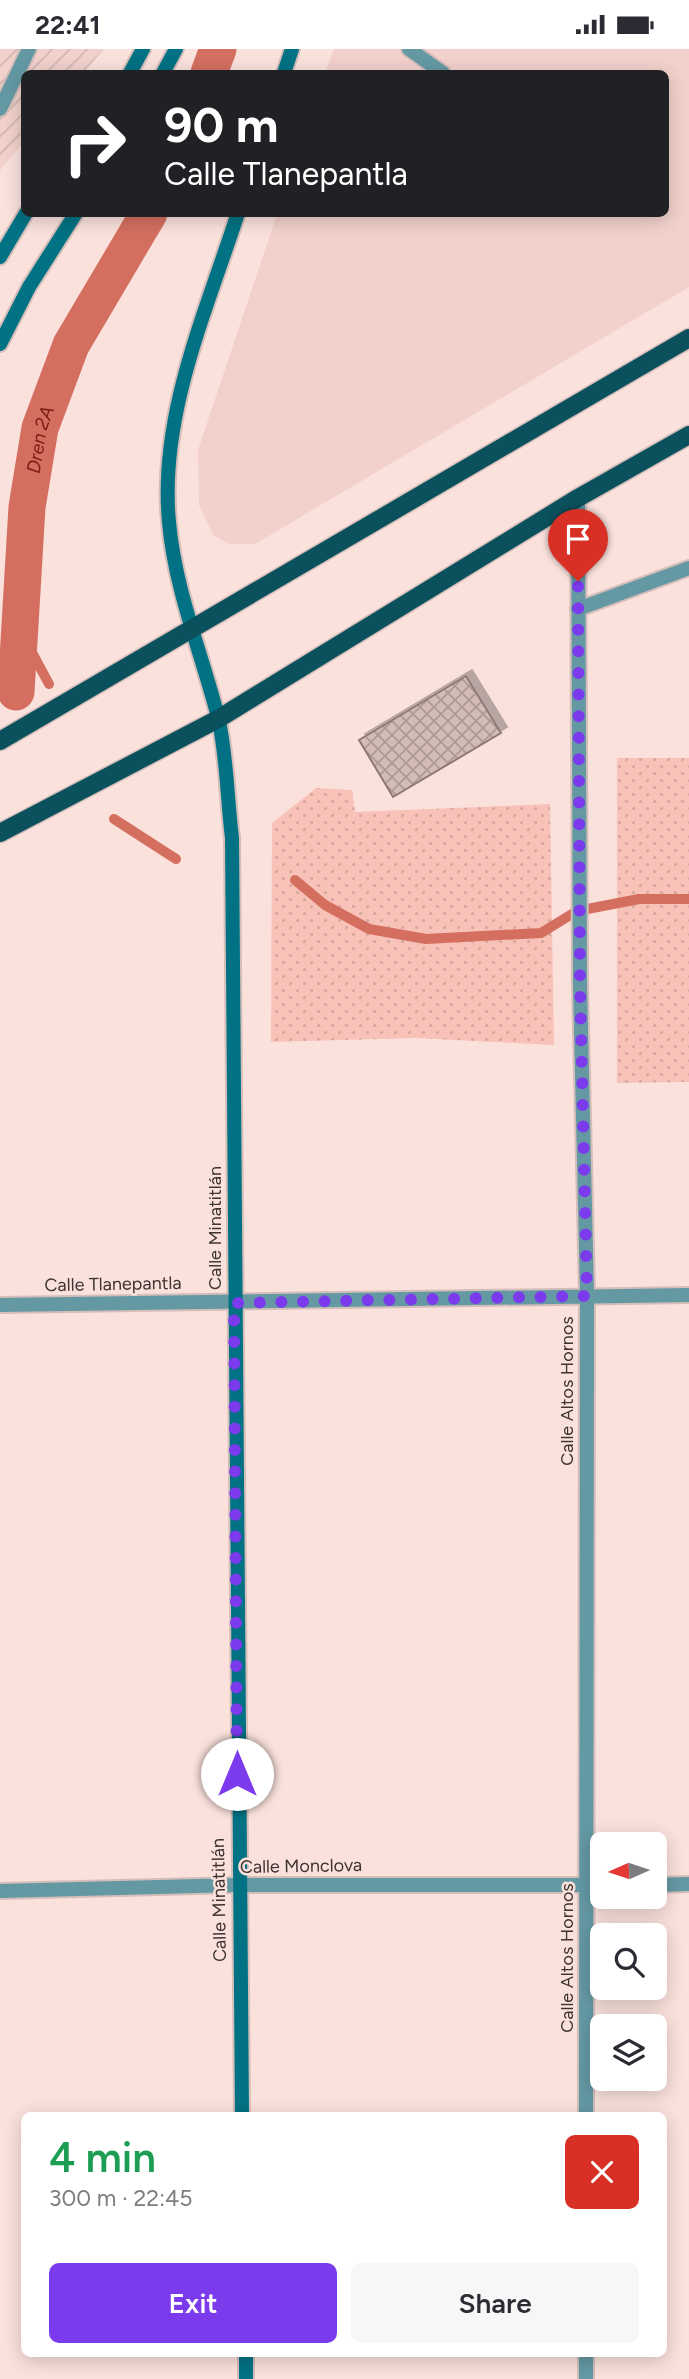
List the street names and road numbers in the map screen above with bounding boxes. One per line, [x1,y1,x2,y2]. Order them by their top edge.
street label: Calle Minatitlán [204,1166,226,1290]
street label: Calle Tlanepantla [44,1272,182,1296]
street label: Calle Altos Hornos [556,1316,578,1466]
street label: Calle Minatitlán [207,1838,231,1962]
street label: Calle Monclova [240,1854,362,1878]
street label: Calle Altos Hornos [556,1883,578,2033]

